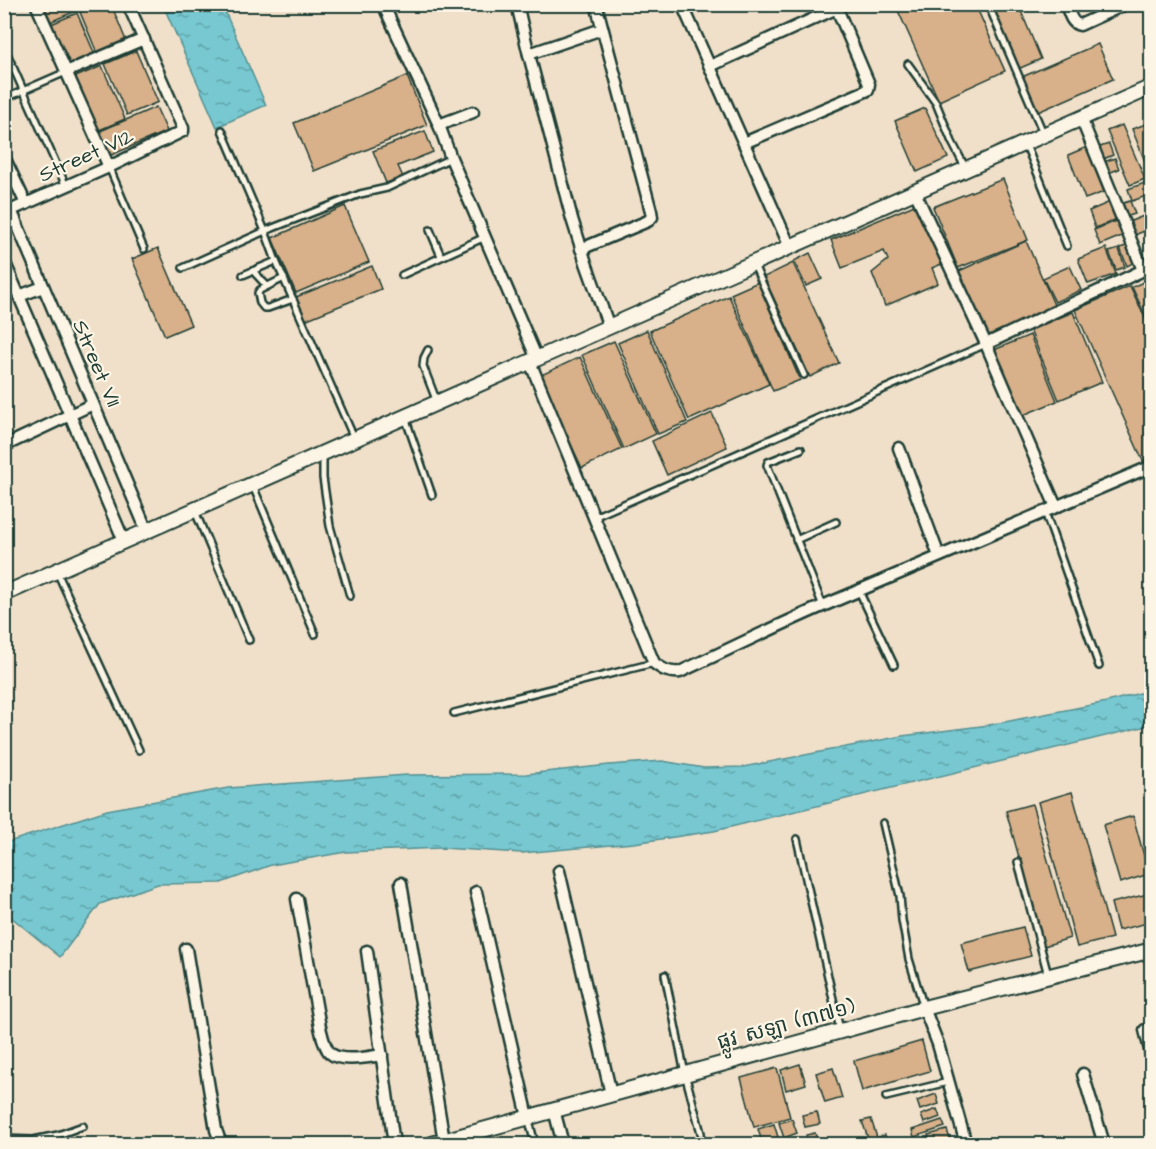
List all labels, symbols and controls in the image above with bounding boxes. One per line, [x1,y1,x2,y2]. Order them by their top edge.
street label: Street V12 [34,122,138,189]
street label: Street V11 [65,315,128,411]
street label: ផ្លូវ សឡា (៣៧១) [714,992,859,1061]

